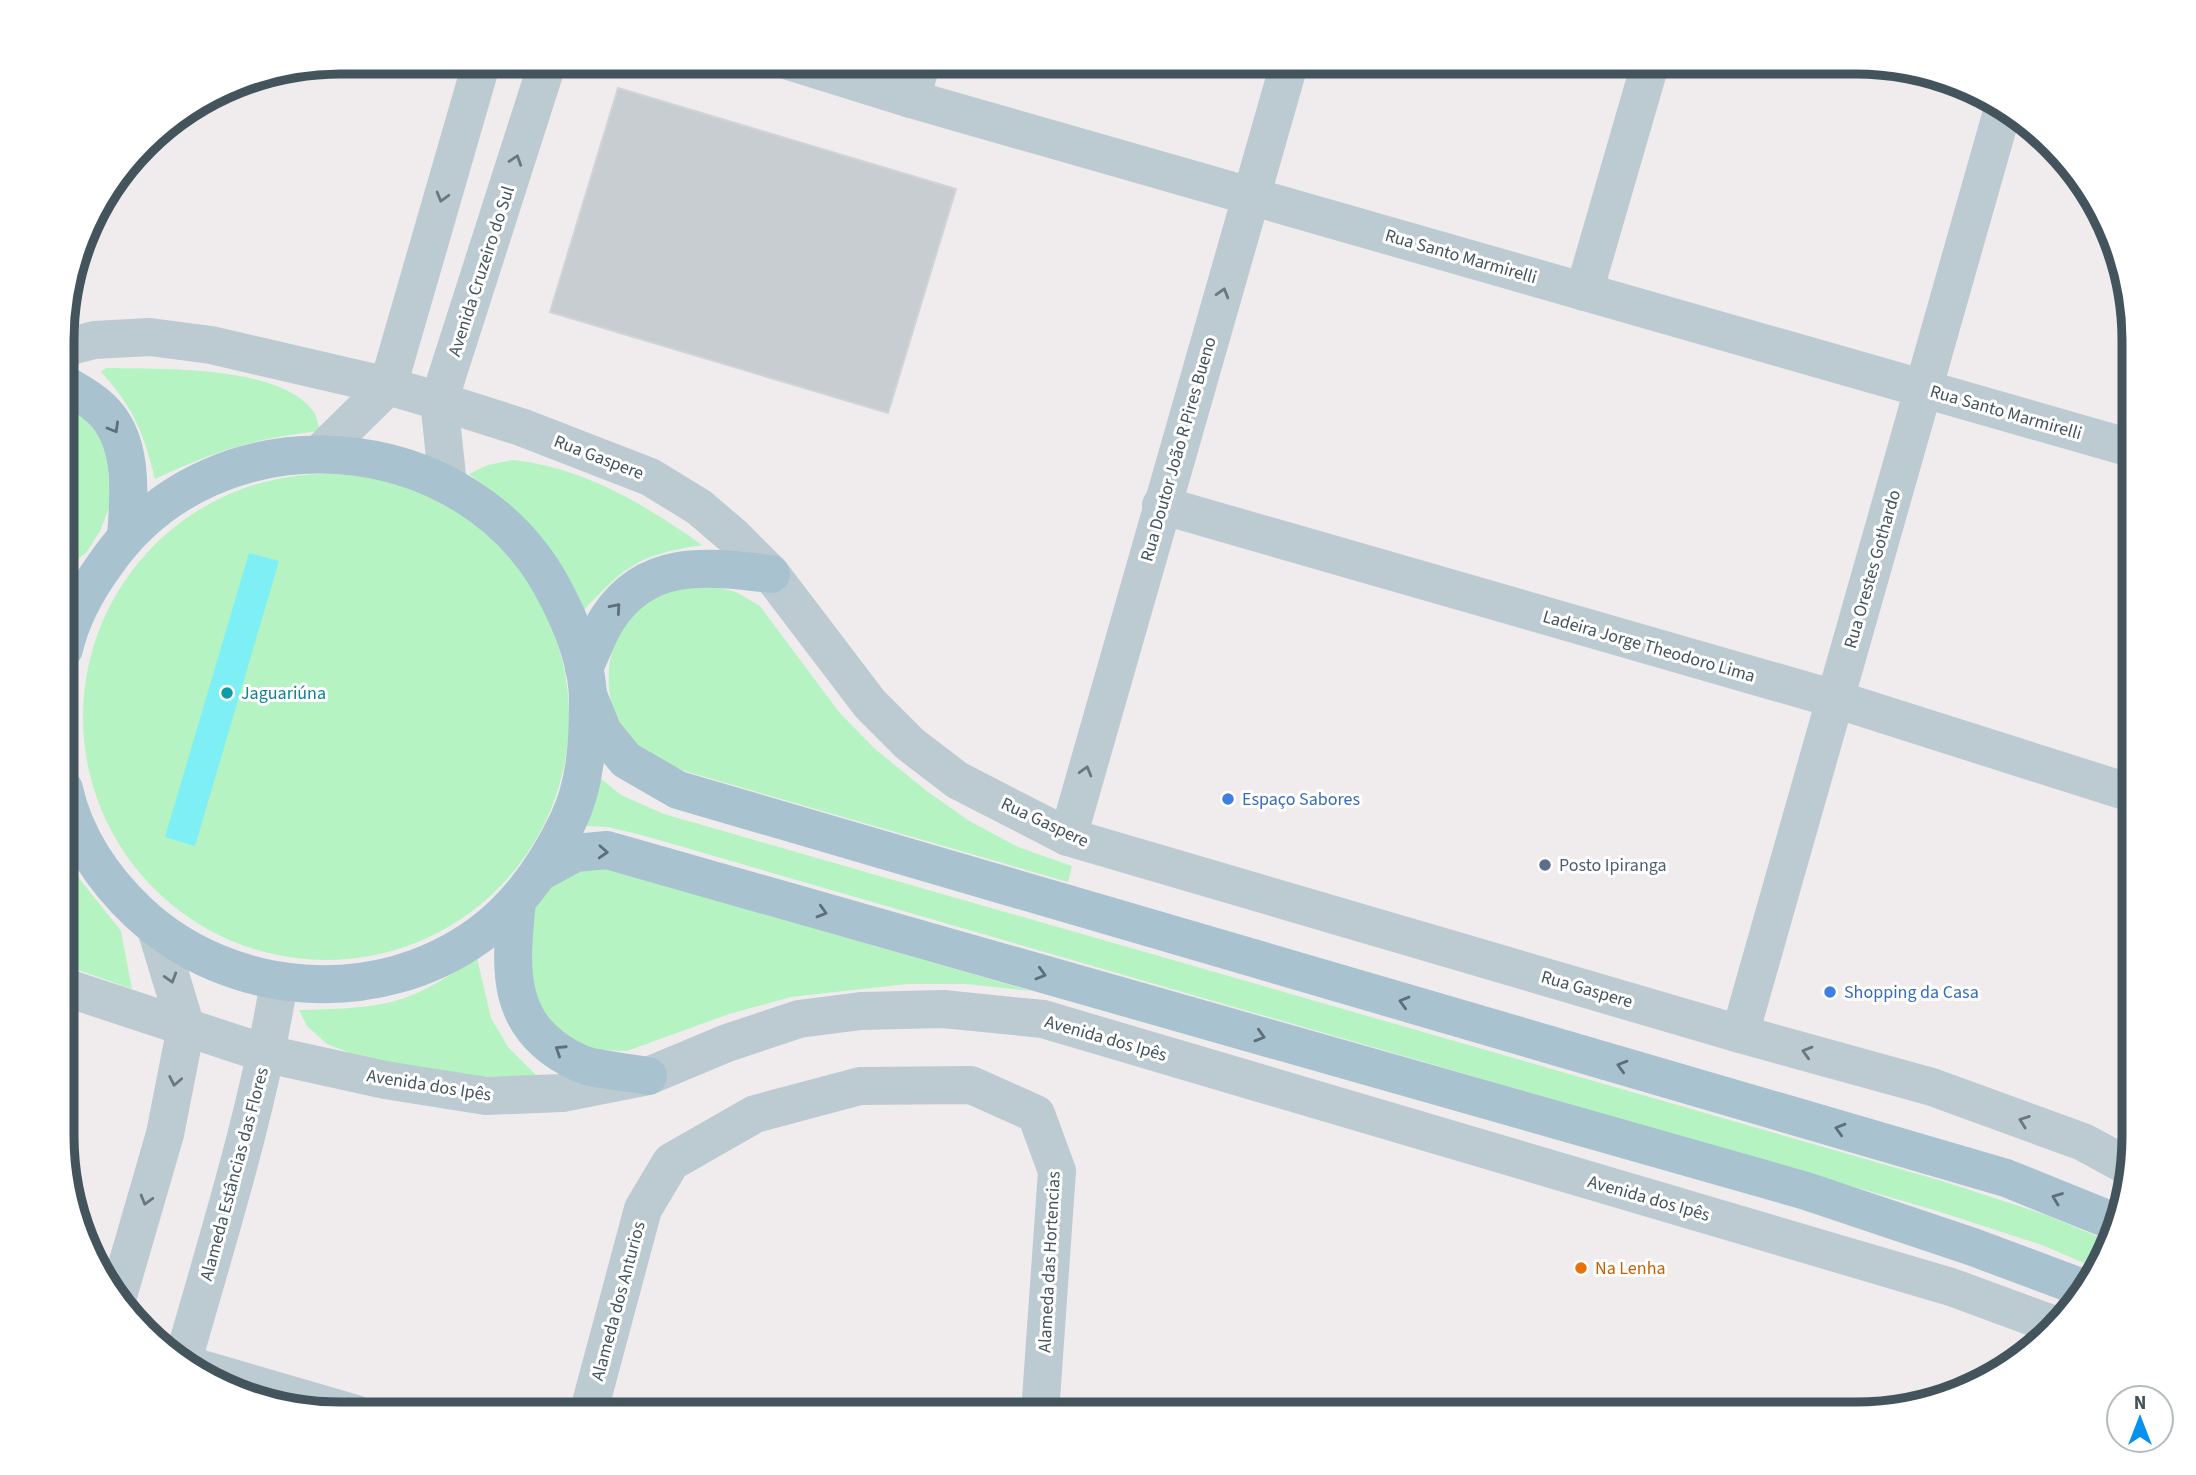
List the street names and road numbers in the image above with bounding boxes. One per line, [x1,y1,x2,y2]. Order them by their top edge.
street label: Avenida Cruzeiro do Sul [442,183,521,360]
street label: Rua Santo Marmirelli [1382,223,1540,290]
street label: Rua Doutor João R Pires Bueno [1134,334,1223,564]
street label: Rua Santo Marmirelli [1927,379,2085,446]
street label: Rua Gaspere [550,429,647,486]
street label: Rua Orestes Gothardo [1838,487,1907,651]
street label: Ladeira Jorge Theodoro Lima [1540,604,1758,689]
street label: Rua Gaspere [997,791,1093,854]
street label: Rua Gaspere [1538,964,1636,1015]
street label: Avenida dos Ipês [1042,1009,1170,1068]
street label: Avenida dos Ipês [365,1063,493,1108]
street label: Alameda Estâncias das Flores [194,1065,275,1284]
street label: Avenida dos Ipês [1585,1169,1713,1228]
street label: Alameda das Hortencias [1032,1171,1067,1353]
street label: Alameda dos Anturios [585,1219,652,1384]

